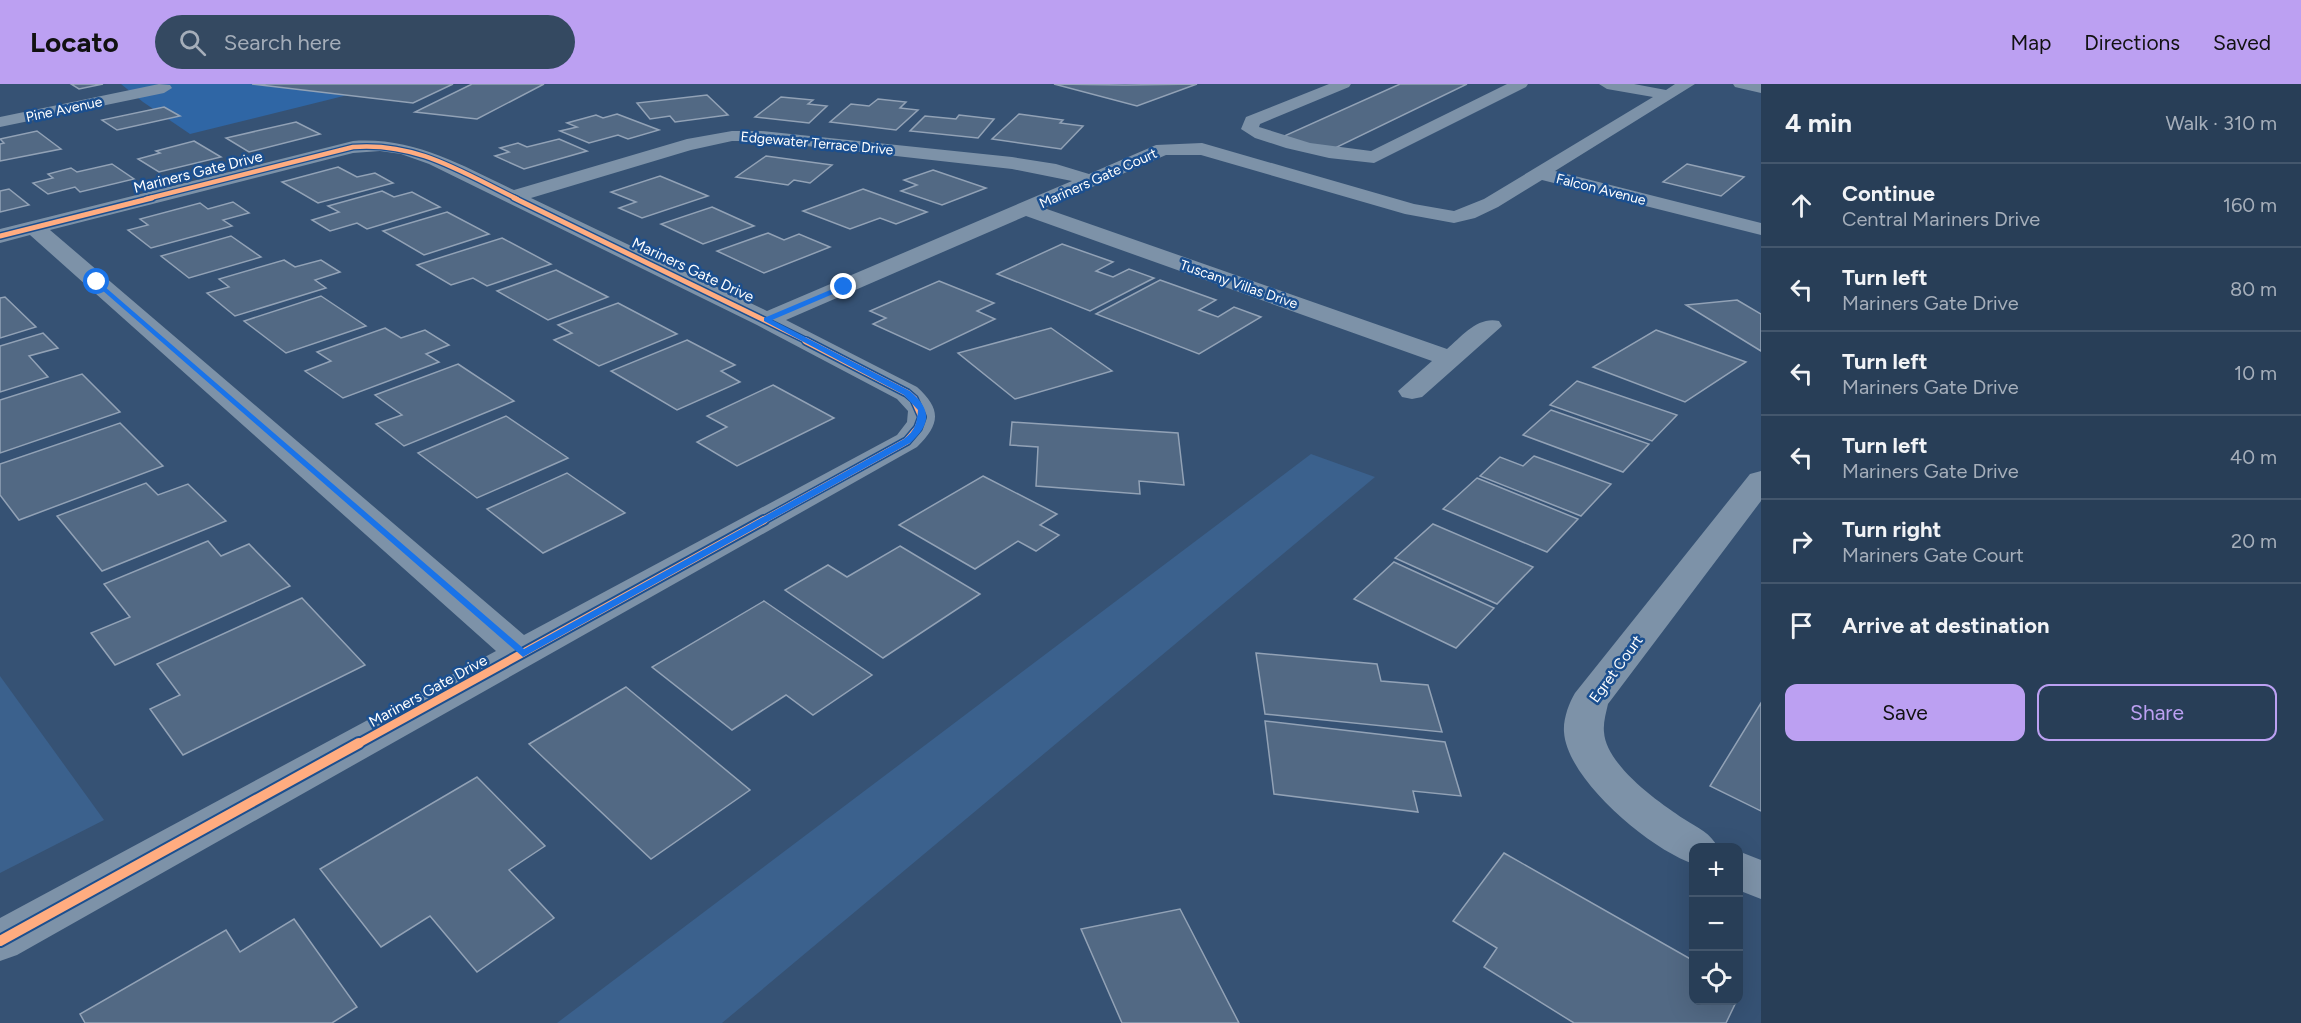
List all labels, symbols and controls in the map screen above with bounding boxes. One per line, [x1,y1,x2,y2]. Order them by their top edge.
search box [155,15,575,69]
text: Locato [30,25,119,59]
icon: search [176,26,209,59]
text: Search here [224,29,341,56]
text: Map [2010,30,2051,55]
text: Directions [2084,30,2180,55]
text: Saved [2213,30,2271,55]
street label: Pine Avenue [24,93,104,126]
text: 4 min [1785,107,1852,139]
text: Walk · 310 m [2165,111,2277,135]
street label: Edgewater Terrace Drive [740,128,894,159]
street label: Mariners Gate Court [1037,145,1160,212]
street label: Mariners Gate Drive [132,147,264,197]
street label: Falcon Avenue [1554,170,1648,209]
text: Continue [1842,180,1935,207]
icon: ahead [1785,189,1818,222]
text: 160 m [2223,193,2277,217]
text: Central Mariners Drive [1842,207,2040,231]
street label: Mariners Gate Drive [629,234,757,306]
street label: Tuscany Villas Drive [1178,256,1300,313]
text: Turn left [1842,264,1928,291]
route start [83,268,109,294]
route end [830,273,856,299]
icon: left [1785,273,1818,306]
text: 80 m [2230,277,2277,301]
text: Mariners Gate Drive [1842,291,2019,315]
text: Turn left [1842,348,1928,375]
icon: left [1785,357,1818,390]
text: 10 m [2234,361,2277,385]
text: Mariners Gate Drive [1842,375,2019,399]
text: Turn left [1842,432,1928,459]
icon: left [1785,441,1818,474]
text: 40 m [2230,445,2277,469]
text: Mariners Gate Drive [1842,459,2019,483]
text: Turn right [1842,516,1941,543]
icon: right [1785,525,1818,558]
text: 20 m [2231,529,2277,553]
text: Mariners Gate Court [1842,543,2024,567]
icon: arrive [1785,609,1818,642]
text: Arrive at destination [1842,612,2050,639]
street label: Egret Court [1586,632,1647,706]
street label: Mariners Gate Drive [366,651,490,731]
button: Save [1785,684,2025,741]
button: Share [2037,684,2277,741]
map controls [1689,843,1743,1005]
button: + [1689,843,1743,897]
button: − [1689,897,1743,951]
button: locate [1689,951,1743,1005]

